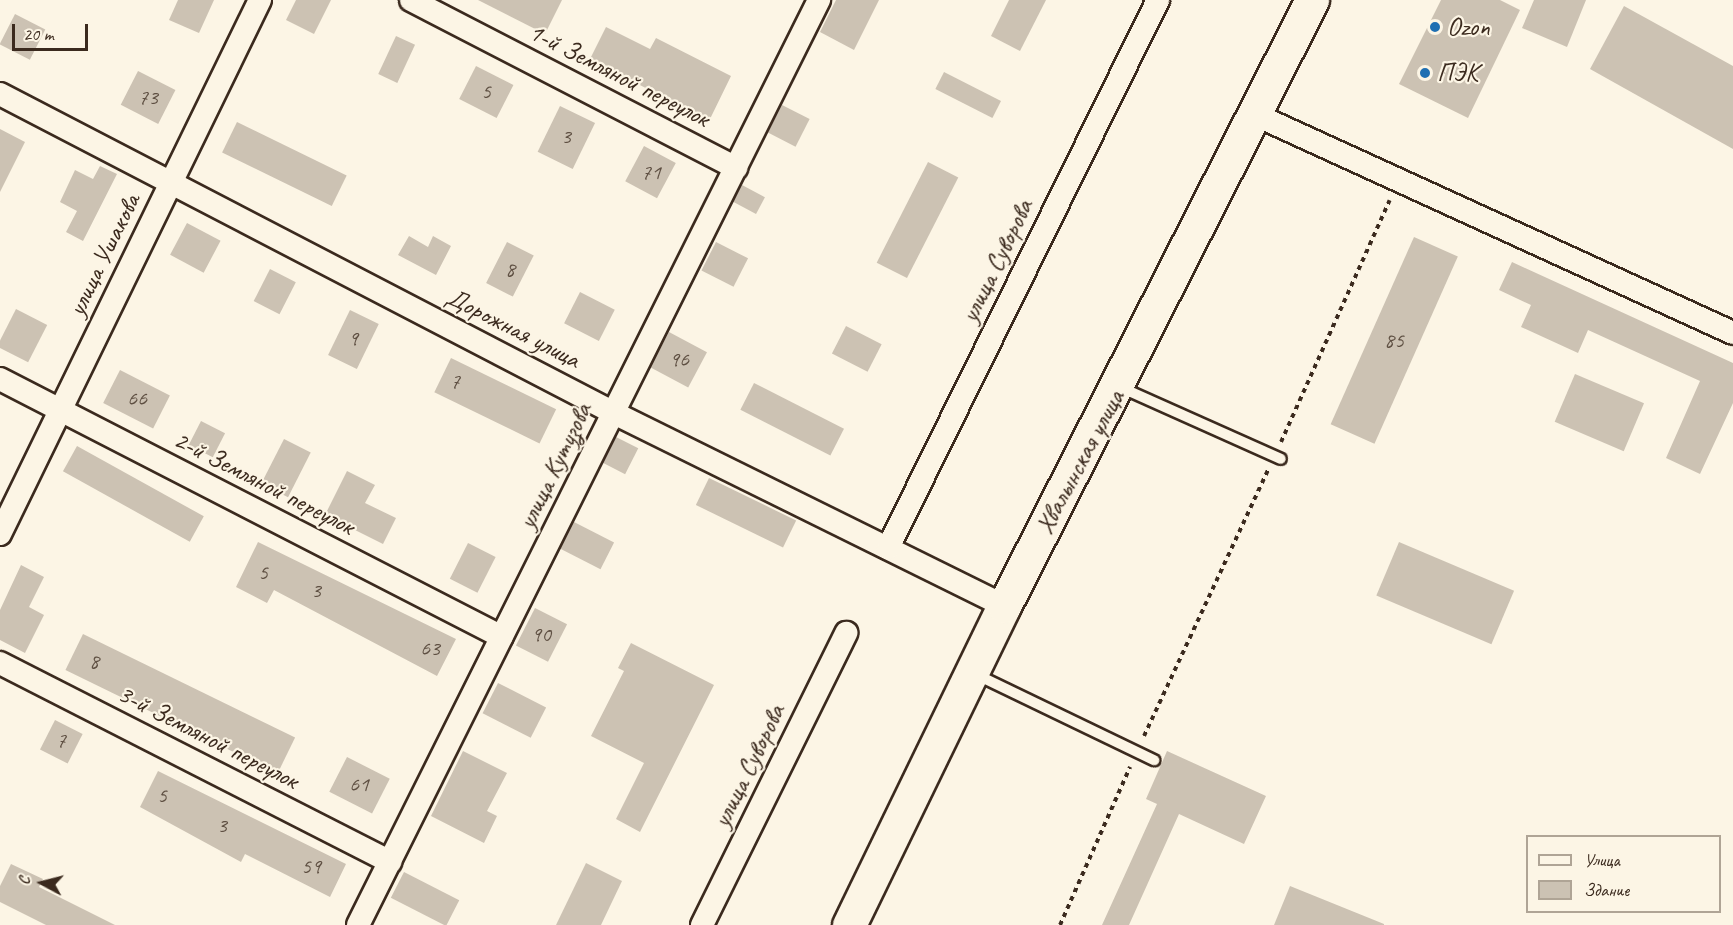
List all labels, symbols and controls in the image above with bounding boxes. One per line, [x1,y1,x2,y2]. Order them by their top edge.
place label: Ozon [1447,11,1490,43]
scale bar [15,12,92,50]
street label: 1-й Земляной переулок [523,16,715,134]
marker: Ozon [1428,20,1442,34]
text: 20 m [23,23,54,45]
place label: ПЭК [1437,57,1478,89]
marker: ПЭК [1418,66,1432,80]
house number: 5 [481,79,491,105]
house number: 73 [138,85,158,111]
house number: 3 [561,124,571,150]
house number: 71 [641,160,661,186]
street label: улица Ушакова [61,189,147,321]
street label: улица Суворова [954,194,1040,328]
house number: 8 [505,257,515,283]
street label: Дорожная улица [440,281,586,375]
house number: 9 [348,326,358,352]
house number: 85 [1384,328,1404,354]
house number: 96 [669,347,689,373]
house number: 7 [450,369,460,395]
street label: Хвалынская улица [1029,384,1131,540]
house number: 66 [127,386,147,412]
street label: улица Кутузова [511,398,599,534]
street label: 2-й Земляной переулок [168,424,360,542]
house number: 5 [258,560,268,586]
house number: 3 [311,578,321,604]
house number: 90 [531,622,551,648]
house number: 63 [420,636,440,662]
house number: 8 [89,649,99,675]
street label: 3-й Земляной переулок [112,678,304,796]
street label: улица Суворова [706,699,792,833]
house number: 7 [56,728,66,754]
house number: 61 [349,772,369,798]
house number: 5 [157,783,167,809]
house number: 3 [217,813,227,839]
legend [1526,835,1721,913]
text: Улица [1584,849,1620,871]
north arrow [12,853,72,913]
house number: 59 [301,854,321,880]
text: С [14,876,35,886]
text: Здание [1584,879,1629,901]

